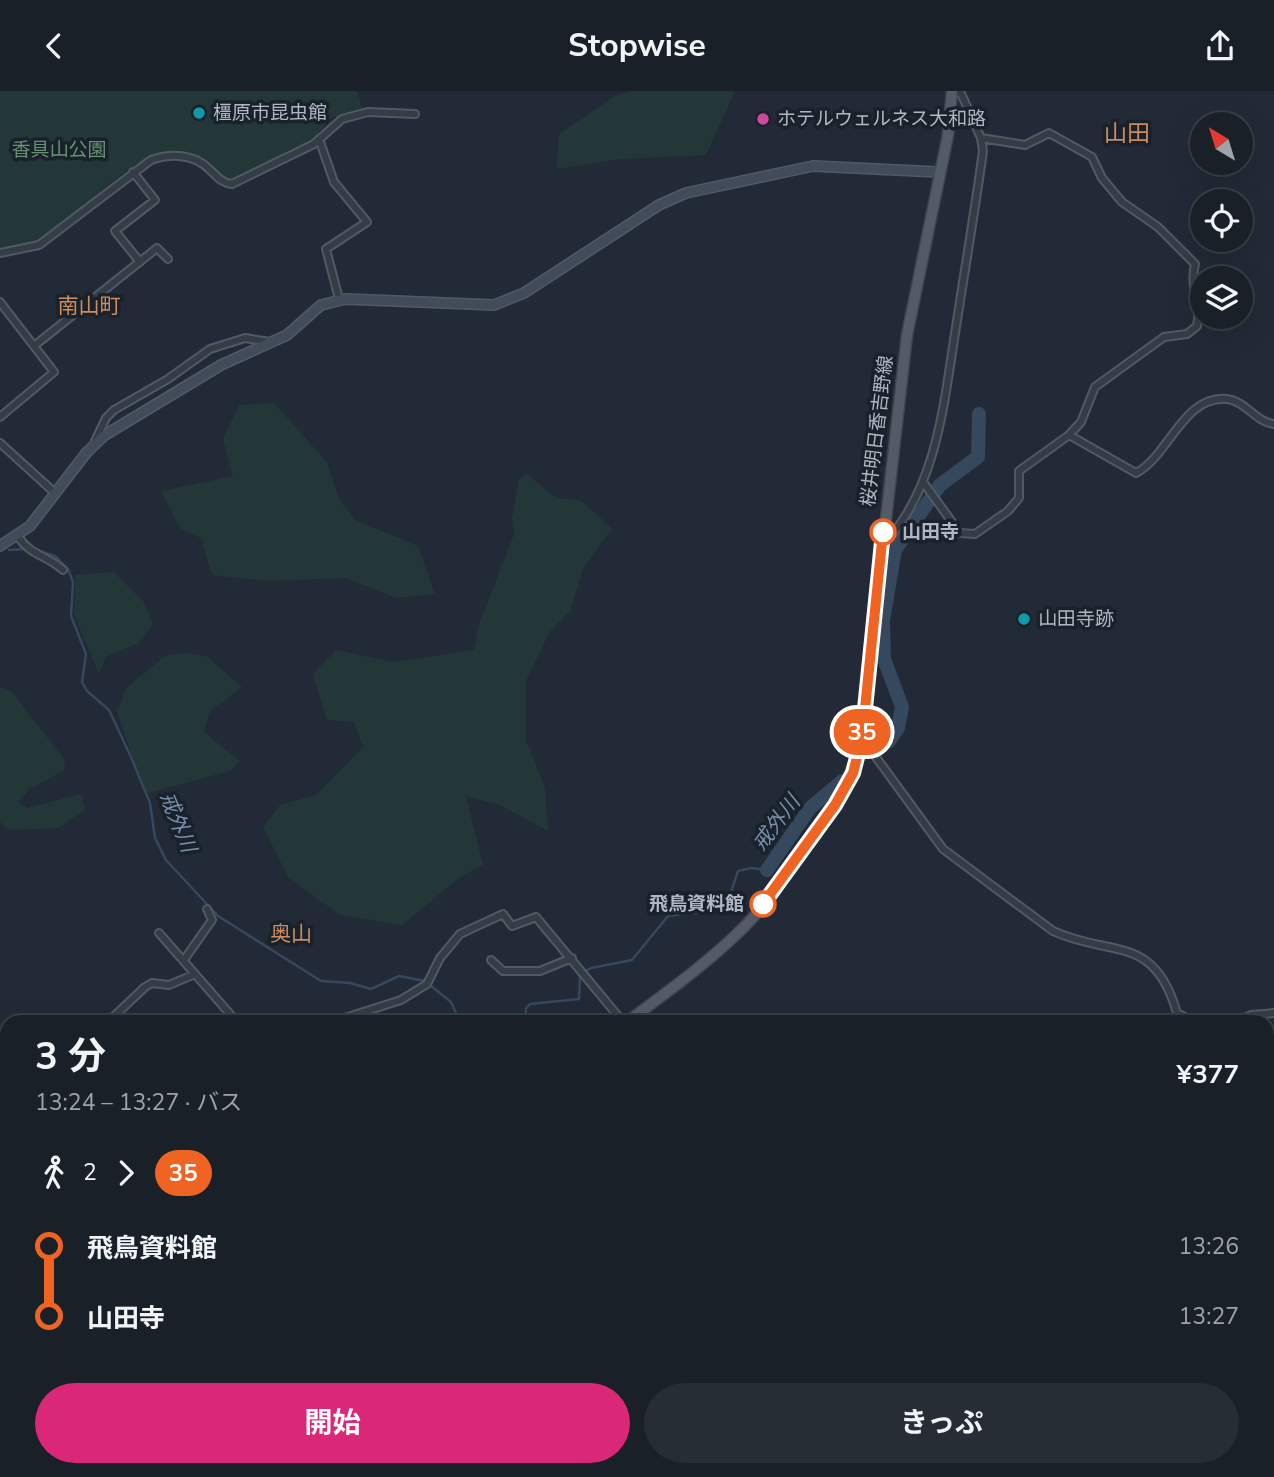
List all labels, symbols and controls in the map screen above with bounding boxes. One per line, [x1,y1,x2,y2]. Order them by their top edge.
text: Stopwise [568,24,706,67]
icon: back [35,27,73,65]
icon: share [1201,27,1239,65]
place label: 橿原市昆虫館 [213,100,327,126]
marker: 橿原市昆虫館 [191,105,207,121]
place label: ホテルウェルネス大和路 [777,106,986,132]
marker: ホテルウェルネス大和路 [755,111,771,127]
north arrow [1190,112,1253,175]
map controls [1190,112,1253,329]
district label: 山田 [1104,118,1150,149]
park label: 香具山公園 [11,137,107,163]
button: locate [1190,189,1253,252]
button: layers [1190,266,1253,329]
district label: 南山町 [58,292,121,320]
street label: 桜井明日香吉野線 [855,354,899,508]
marker: 山田寺 [870,519,896,545]
place label: 山田寺 [902,519,959,545]
place label: 山田寺跡 [1038,606,1114,632]
marker: 山田寺跡 [1016,611,1032,627]
line badge: 35 [830,709,894,755]
text: 35 [848,716,876,748]
water label: 戒外川 [153,788,204,858]
water label: 戒外川 [746,788,807,857]
place label: 飛鳥資料館 [649,891,744,917]
marker: 飛鳥資料館 [750,891,776,917]
district label: 奥山 [270,920,312,948]
text: 3 分 [35,1031,106,1082]
text: ¥377 [1177,1057,1239,1092]
text: 13:24 – 13:27 · バス [35,1087,242,1118]
icon: walk [35,1154,73,1192]
icon: forward [107,1154,145,1192]
text: 2 [83,1157,97,1188]
text: 35 [169,1157,198,1189]
text: 飛鳥資料館 [87,1231,217,1266]
text: 13:26 [1179,1231,1239,1262]
text: 山田寺 [87,1301,165,1336]
text: 13:27 [1179,1301,1239,1332]
button: 開始 [35,1383,630,1463]
button: きっぷ [644,1383,1239,1463]

